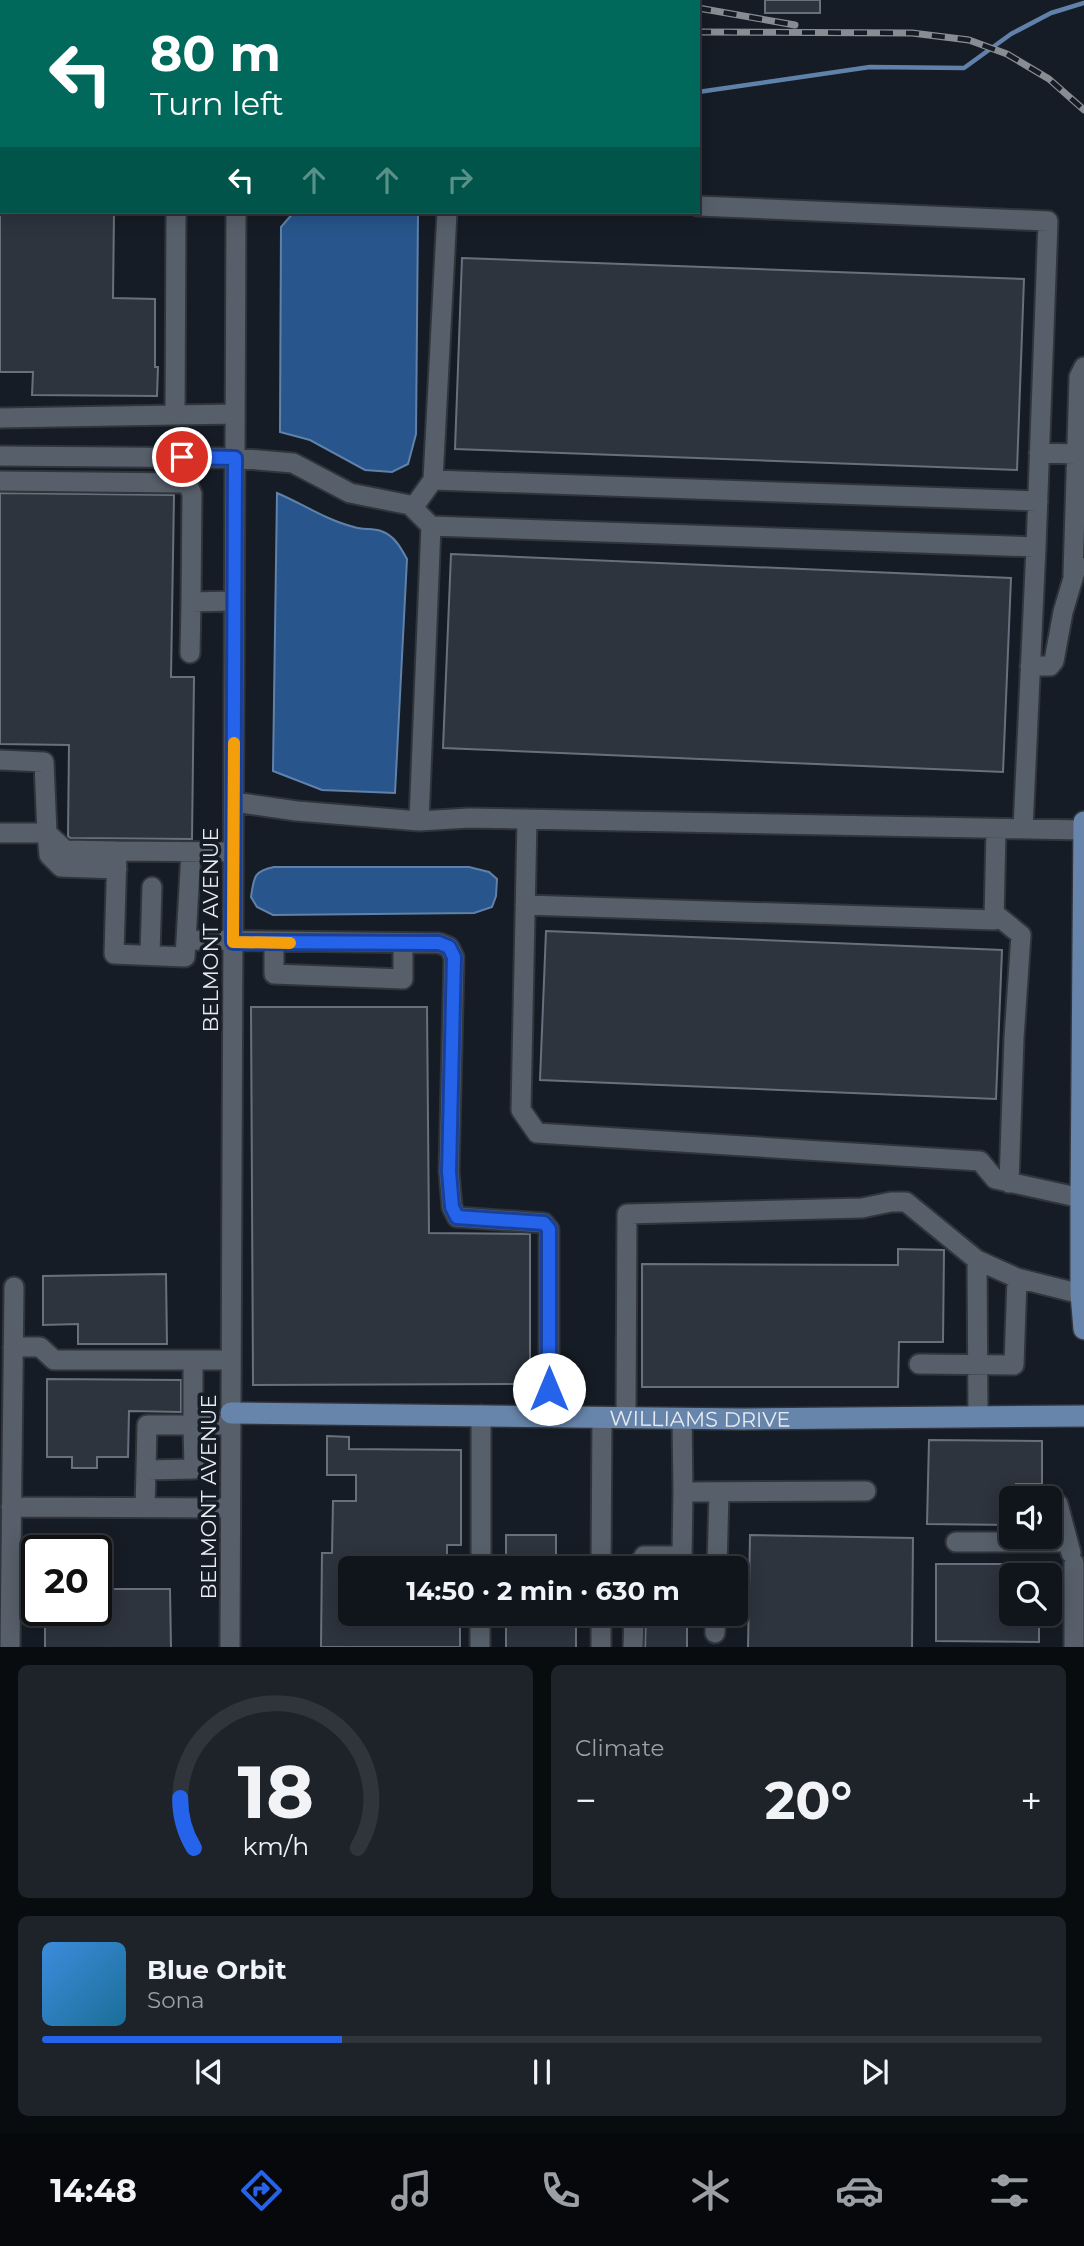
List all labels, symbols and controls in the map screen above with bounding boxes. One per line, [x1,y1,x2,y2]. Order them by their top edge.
text: 80 m [150,24,281,83]
icon: left [35,28,126,119]
text: Turn left [150,84,284,123]
icon: left [222,161,260,199]
icon: ahead [295,161,333,199]
icon: ahead [368,161,406,199]
icon: right [441,161,479,199]
pin [152,427,212,487]
icon: arrive [163,438,201,476]
street label: BELMONT AVENUE [198,828,223,1033]
position arrow [512,1352,586,1426]
street label: BELMONT AVENUE [196,1395,221,1600]
street label: WILLIAMS DRIVE [609,1405,791,1432]
map controls [999,1486,1062,1626]
button: sound [999,1486,1062,1549]
speed limit sign: 20 [21,1535,112,1626]
button: search [999,1563,1062,1626]
text: 14:50 · 2 min · 630 m [406,1575,680,1607]
text: Climate [575,1734,664,1762]
text: 18 [237,1748,314,1836]
text: 20° [765,1769,852,1832]
text: − [575,1777,597,1824]
text: + [1020,1777,1042,1824]
text: km/h [242,1830,309,1860]
text: Blue Orbit [147,1954,286,1986]
text: Sona [147,1986,205,2014]
icon: previous [190,2053,228,2091]
icon: pause [523,2053,561,2091]
icon: next [856,2053,894,2091]
icon: directions [237,2166,286,2215]
icon: music [387,2166,436,2215]
icon: phone [536,2166,585,2215]
icon: climate [686,2166,735,2215]
icon: car [835,2166,884,2215]
icon: filters [985,2166,1034,2215]
text: 14:48 [50,2171,137,2210]

